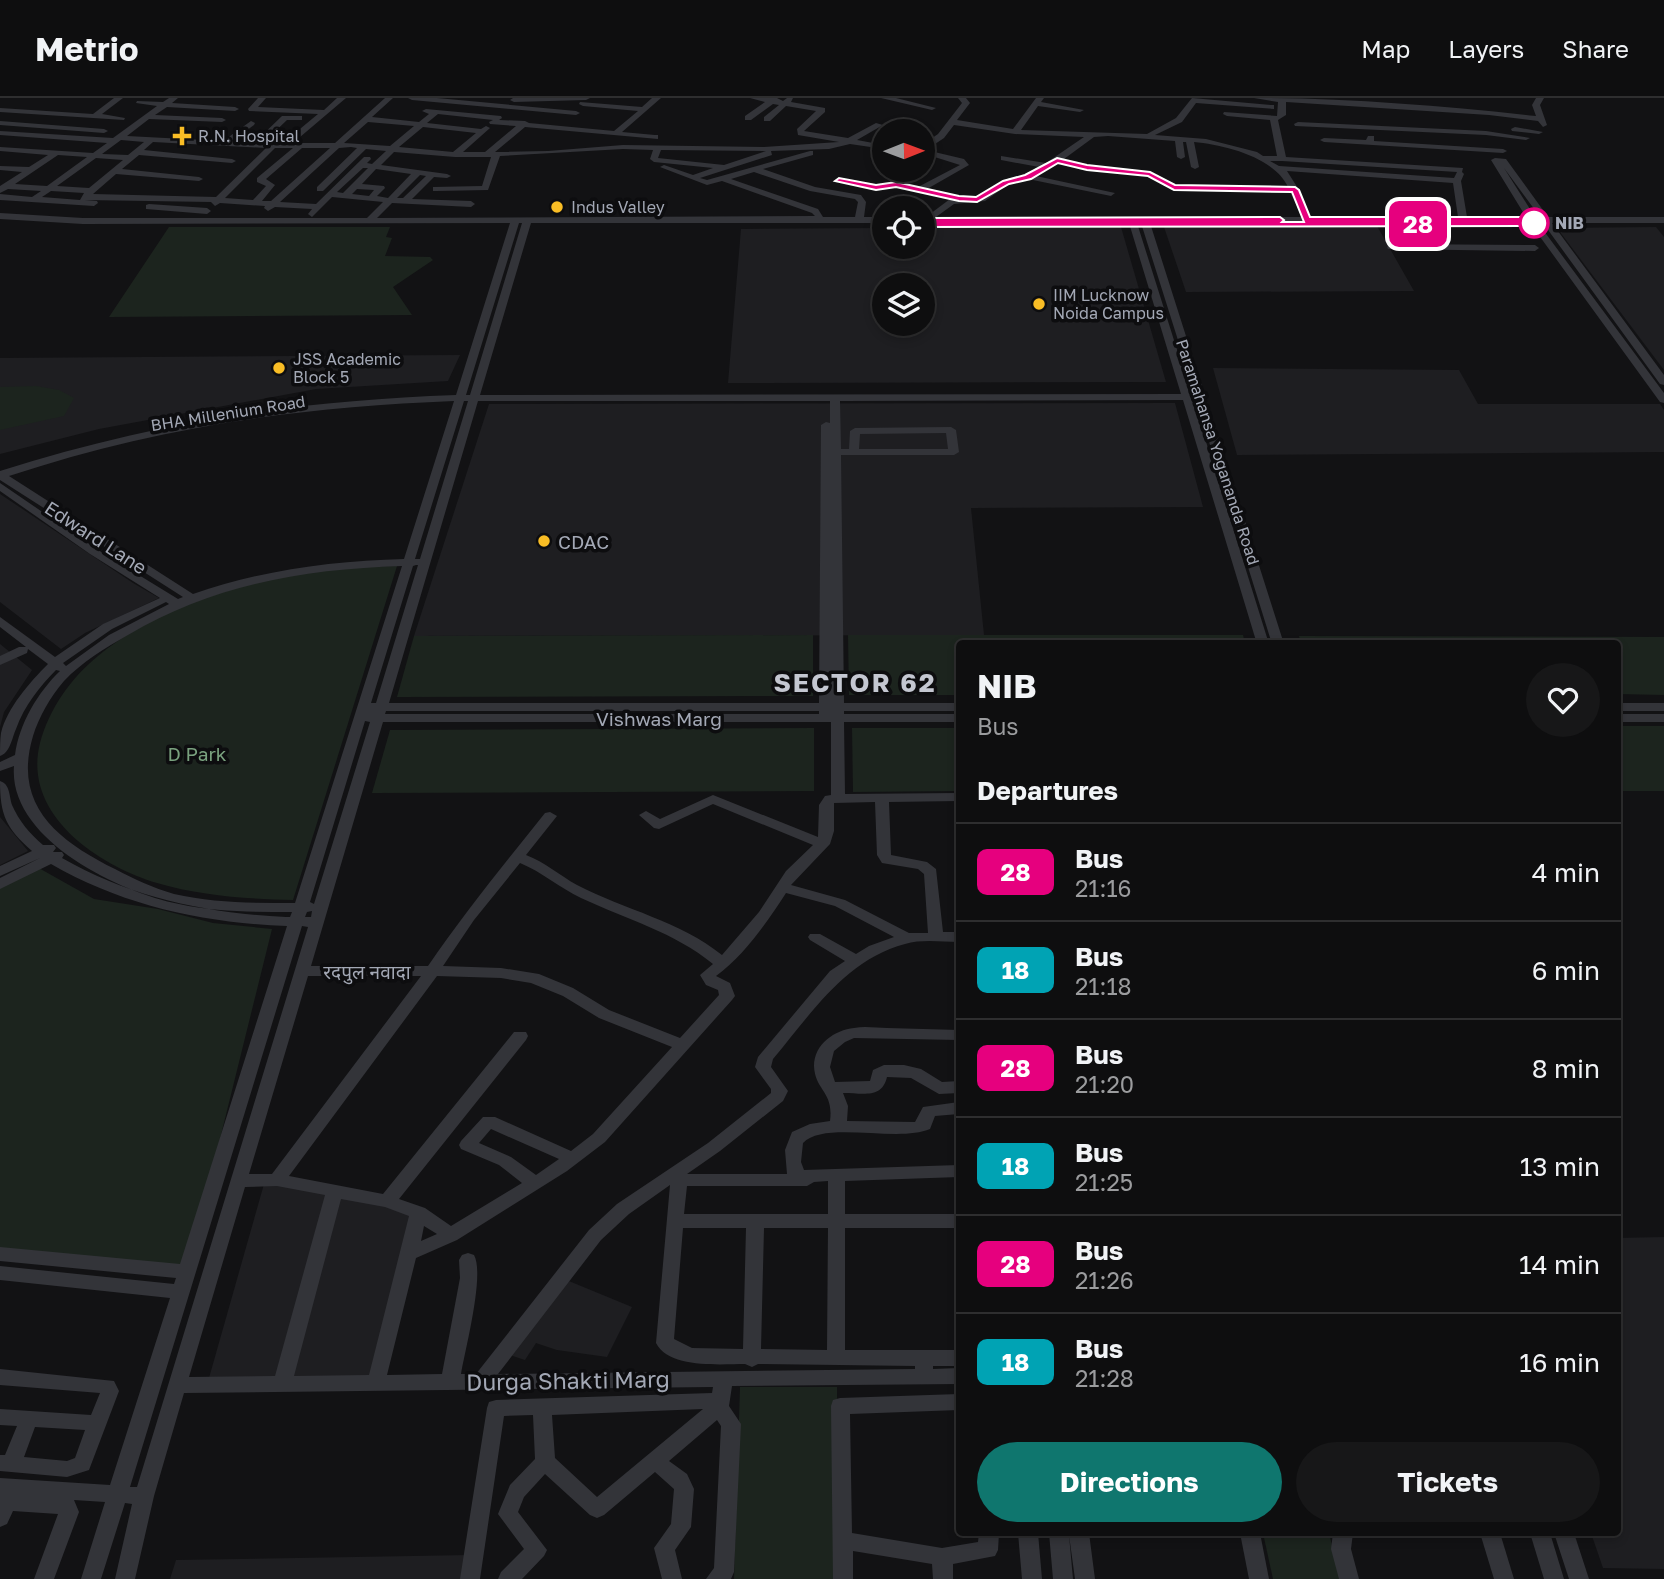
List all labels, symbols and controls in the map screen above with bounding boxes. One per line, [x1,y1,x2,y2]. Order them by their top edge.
text: Metrio [35,29,139,68]
text: Map [1361,34,1410,63]
text: Layers [1448,34,1524,63]
text: Share [1562,34,1629,63]
north arrow [872,119,934,182]
map controls [872,119,935,336]
marker: R.N. Hospital [172,126,192,146]
place label: R.N. Hospital [198,126,300,146]
button: locate [872,196,935,259]
place label: Indus Valley [571,197,665,217]
marker: Indus Valley [549,199,565,215]
line badge: 28 [1386,201,1450,247]
marker: NIB [1519,208,1549,238]
text: 28 [1403,209,1433,238]
place label: NIB [1555,213,1584,233]
button: layers [872,273,935,336]
place label: IIM Lucknow Noida Campus [1053,285,1164,323]
marker: IIM Lucknow Noida Campus [1031,296,1047,312]
street label: Paramahansa Yogananda Road [1172,337,1264,567]
place label: JSS Academic Block 5 [293,349,401,387]
marker: JSS Academic Block 5 [271,360,287,376]
street label: BHA Millenium Road [149,391,307,435]
street label: Edward Lane [41,496,151,578]
place label: CDAC [558,530,609,553]
marker: CDAC [536,533,552,549]
button: heart [1526,663,1600,737]
text: NIB [977,666,1037,705]
district label: SECTOR 62 [773,667,937,698]
street label: Vishwas Marg [596,707,722,730]
text: Bus [977,712,1019,740]
park label: D Park [167,742,227,765]
text: Departures [977,775,1118,806]
text: Bus [1075,843,1123,874]
text: 28 [1001,857,1031,886]
text: 4 min [1532,857,1600,888]
text: 21:16 [1075,874,1131,902]
text: Bus [1075,941,1123,972]
text: 18 [1002,955,1029,984]
text: 6 min [1532,955,1600,986]
street label: रदपुल नवादा [323,960,412,985]
text: 21:18 [1075,972,1132,1000]
text: Bus [1075,1039,1123,1070]
text: 28 [1001,1053,1031,1082]
text: 8 min [1532,1053,1600,1084]
text: 21:20 [1075,1070,1134,1098]
text: Bus [1075,1137,1123,1168]
text: 18 [1002,1151,1029,1180]
text: 13 min [1520,1151,1600,1182]
text: 21:25 [1075,1168,1133,1196]
text: Bus [1075,1235,1123,1266]
text: 28 [1001,1249,1031,1278]
text: 14 min [1519,1249,1600,1280]
text: 21:26 [1075,1266,1134,1294]
text: Bus [1075,1333,1123,1364]
text: 18 [1002,1347,1029,1376]
text: 16 min [1519,1347,1600,1378]
street label: Durga Shakti Marg [466,1364,670,1396]
text: 21:28 [1075,1364,1134,1392]
button: Directions [977,1442,1282,1522]
button: Tickets [1296,1442,1600,1522]

